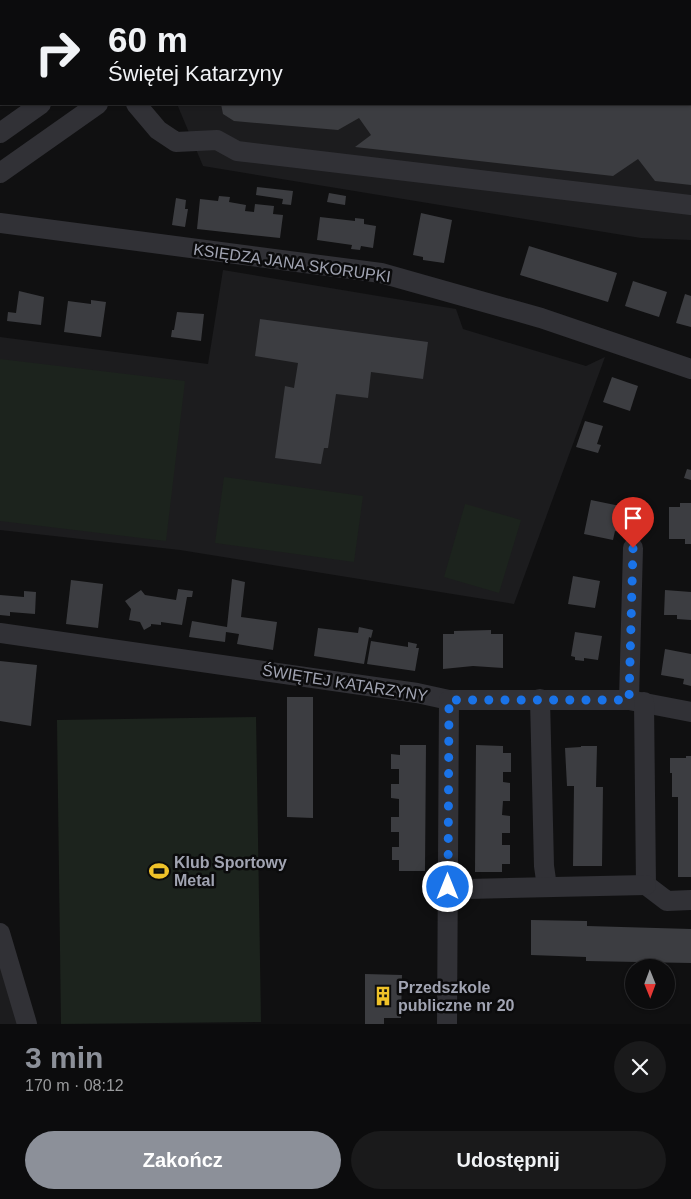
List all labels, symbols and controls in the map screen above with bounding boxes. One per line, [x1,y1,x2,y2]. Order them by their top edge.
icon: right [25,20,90,85]
text: 60 m [108,20,188,59]
text: Świętej Katarzyny [108,61,283,86]
street label: KSIĘDZA JANA SKORUPKI [192,241,392,285]
pin [612,497,654,548]
icon: arrive [619,504,647,532]
street label: ŚWIĘTEJ KATARZYNY [261,661,429,705]
place label: Klub Sportowy Metal [174,854,287,889]
sports icon: Klub Sportowy Metal [148,860,170,882]
position arrow [421,860,473,912]
north arrow [625,959,675,1009]
map controls [625,959,675,1009]
place label: Przedszkole publiczne nr 20 [398,979,515,1014]
building icon: Przedszkole publiczne nr 20 [372,985,394,1007]
text: 3 min [25,1041,103,1074]
button: close [614,1041,666,1093]
text: 170 m · 08:12 [25,1077,124,1094]
button: Zakończ [25,1131,341,1189]
button: Udostępnij [351,1131,666,1189]

